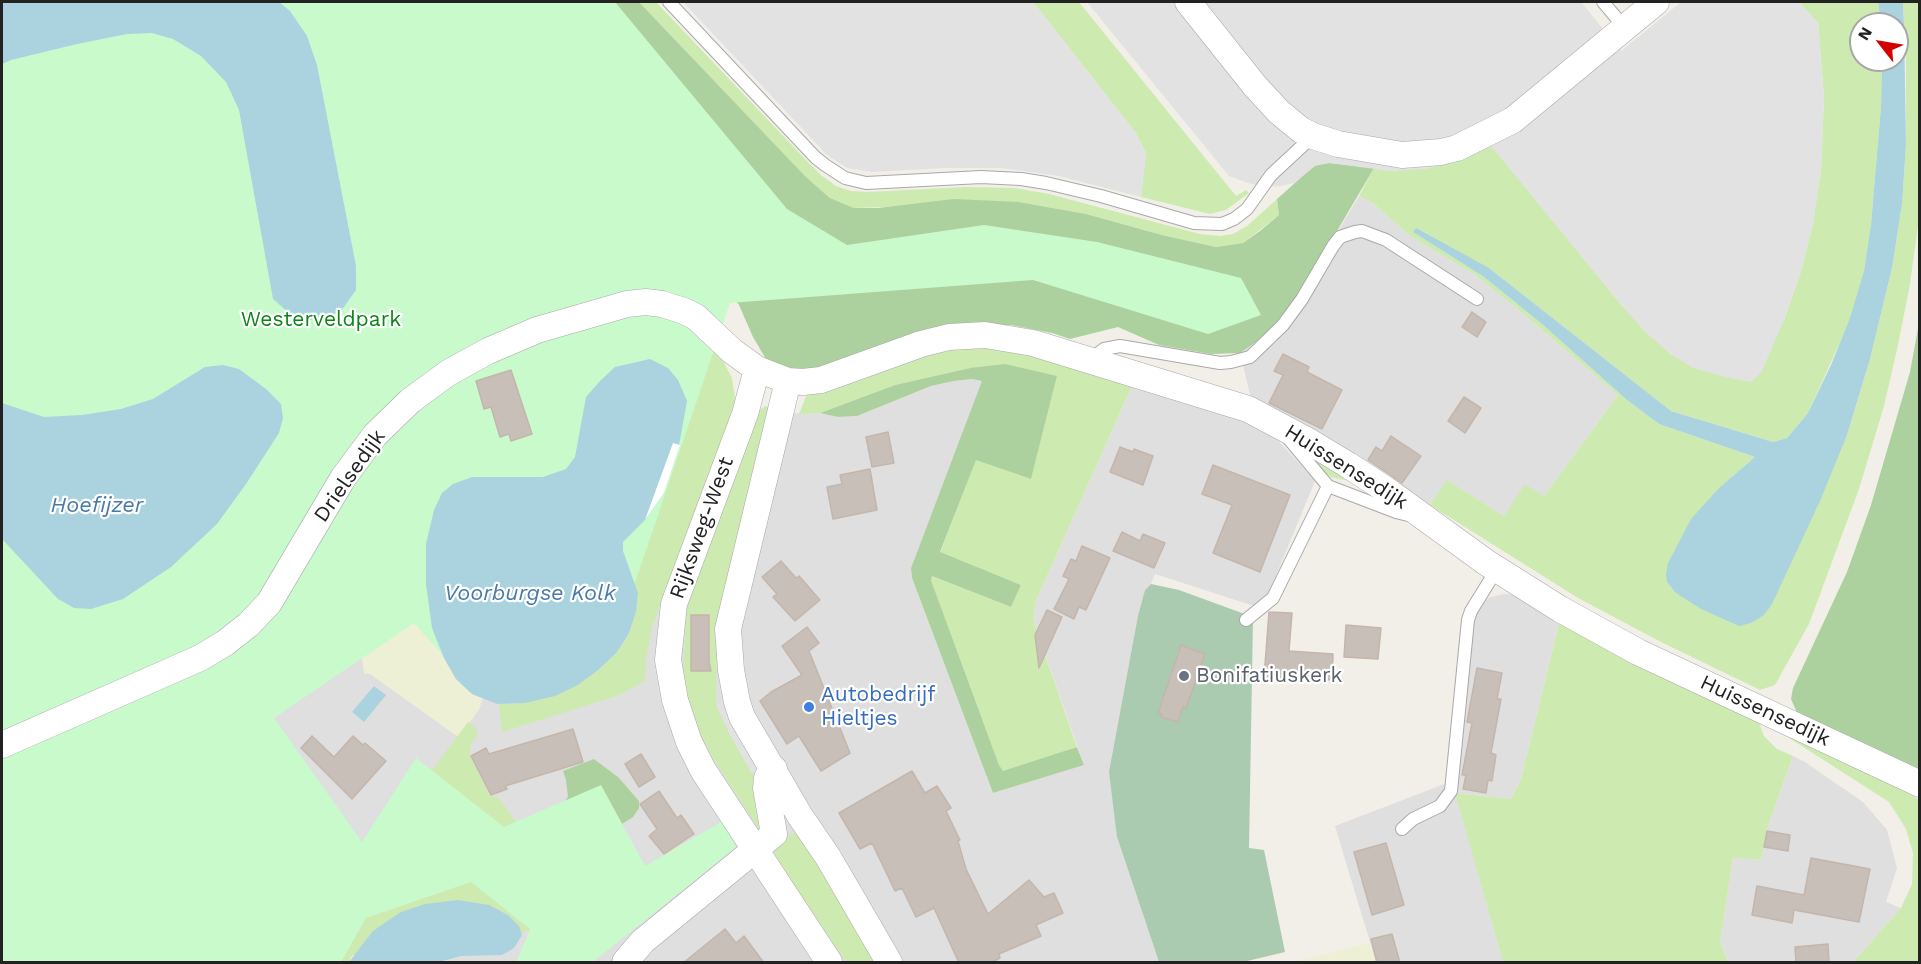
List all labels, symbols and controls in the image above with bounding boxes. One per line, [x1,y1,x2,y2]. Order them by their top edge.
north arrow [1849,12,1909,72]
text: N [1854,24,1876,43]
park label: Westerveldpark [241,307,401,333]
street label: Huissensedijk [1280,419,1412,515]
street label: Drielsedijk [309,425,391,527]
street label: Rijksweg-West [665,454,739,602]
water label: Hoefijzer [51,493,143,519]
water label: Voorburgse Kolk [444,581,616,607]
place label: Bonifatiuskerk [1196,663,1343,689]
marker: Bonifatiuskerk [1177,669,1191,683]
street label: Huissensedijk [1696,670,1834,752]
place label: Autobedrijf Hieltjes [821,682,935,732]
marker: Autobedrijf Hieltjes [802,700,816,714]

